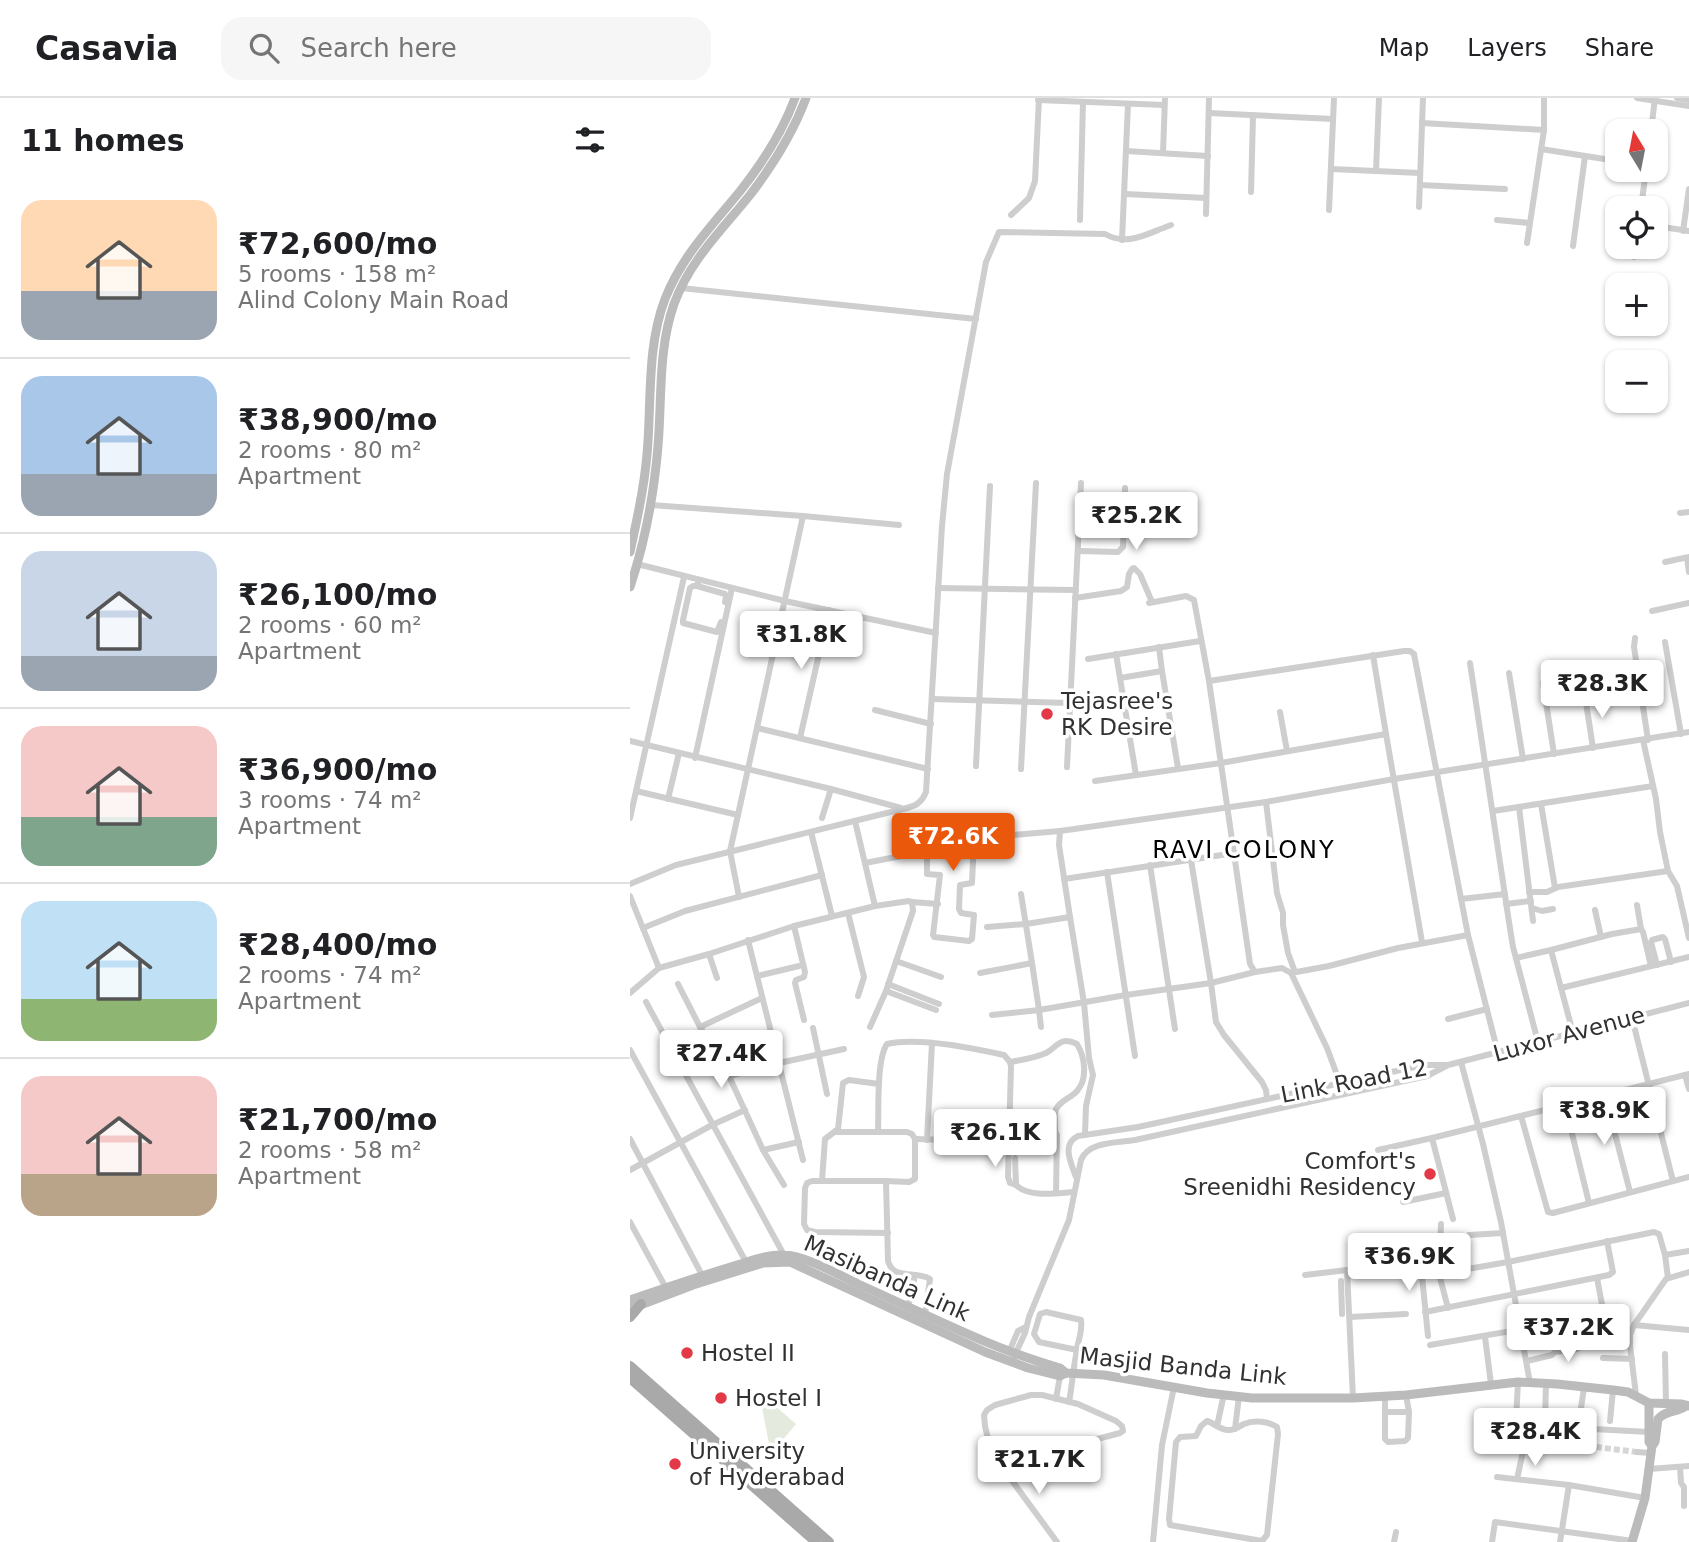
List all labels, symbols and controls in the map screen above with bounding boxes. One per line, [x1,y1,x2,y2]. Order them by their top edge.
search box [221,17,711,80]
text: Casavia [35,29,179,68]
icon: search [245,29,283,67]
text: Search here [301,33,457,63]
text: Map [1379,34,1429,62]
text: Layers [1467,34,1547,62]
text: Share [1585,34,1654,62]
north arrow [1605,119,1668,182]
map controls [1605,119,1668,413]
icon: filters [571,121,609,159]
text: 11 homes [21,123,185,158]
button: locate [1605,196,1668,259]
text: ₹72,600/mo [238,226,437,261]
icon: home [77,228,161,312]
text: 5 rooms · 158 m² [238,261,436,287]
button: + [1605,273,1668,336]
text: Alind Colony Main Road [238,287,509,313]
button: − [1605,350,1668,413]
text: ₹38,900/mo [238,402,437,437]
icon: home [77,404,161,488]
text: 2 rooms · 80 m² [238,437,422,463]
text: Apartment [238,463,361,489]
pin: ₹25.2K [1079,492,1193,552]
text: ₹25.2K [1091,502,1181,528]
text: ₹26,100/mo [238,577,437,612]
icon: home [77,579,161,663]
text: 2 rooms · 60 m² [238,612,422,638]
pin: ₹31.8K [744,612,858,671]
text: ₹31.8K [756,621,846,647]
text: Apartment [238,638,361,664]
pin: ₹28.3K [1545,660,1659,720]
text: ₹28.3K [1557,670,1647,696]
place label: Tejasree's RK Desire [1060,688,1173,740]
marker: Tejasree's RK Desire [1039,706,1055,722]
text: ₹36,900/mo [238,752,437,787]
icon: home [77,754,161,838]
text: 3 rooms · 74 m² [238,787,422,813]
text: Apartment [238,813,361,839]
pin: ₹72.6K [896,814,1010,873]
text: ₹72.6K [908,823,998,849]
district label: RAVI COLONY [1152,836,1336,864]
text: ₹28,400/mo [238,927,437,962]
icon: home [77,929,161,1013]
text: 2 rooms · 74 m² [238,962,422,988]
text: Apartment [238,988,361,1014]
street label: Luxor Avenue [1490,1001,1648,1067]
pin: ₹27.4K [664,1030,778,1090]
text: ₹27.4K [676,1040,766,1066]
street label: Link Road 12 [1279,1054,1429,1108]
pin: ₹38.9K [1547,1088,1661,1147]
text: ₹38.9K [1559,1097,1649,1123]
text: ₹21,700/mo [238,1102,437,1137]
icon: home [77,1104,161,1188]
pin: ₹26.1K [938,1110,1052,1169]
text: ₹26.1K [950,1119,1040,1145]
text: 2 rooms · 58 m² [238,1137,422,1163]
place label: Comfort's Sreenidhi Residency [1183,1148,1416,1200]
text: Apartment [238,1163,361,1189]
marker: Comfort's Sreenidhi Residency [1422,1166,1438,1182]
street label: Masibanda Link [800,1230,975,1326]
pin: ₹36.9K [1352,1234,1466,1293]
text: ₹36.9K [1364,1243,1454,1269]
pin: ₹37.2K [1511,1304,1625,1364]
text: ₹37.2K [1523,1314,1613,1340]
place label: Hostel II [701,1340,795,1366]
street label: Masjid Banda Link [1078,1342,1289,1390]
marker: Hostel II [679,1345,695,1361]
place label: Hostel I [735,1385,822,1411]
marker: Hostel I [713,1390,729,1406]
pin: ₹28.4K [1478,1408,1592,1468]
text: ₹28.4K [1490,1418,1580,1444]
pin: ₹21.7K [982,1436,1096,1496]
place label: University of Hyderabad [689,1438,845,1490]
text: ₹21.7K [994,1446,1084,1472]
marker: University of Hyderabad [667,1456,683,1472]

